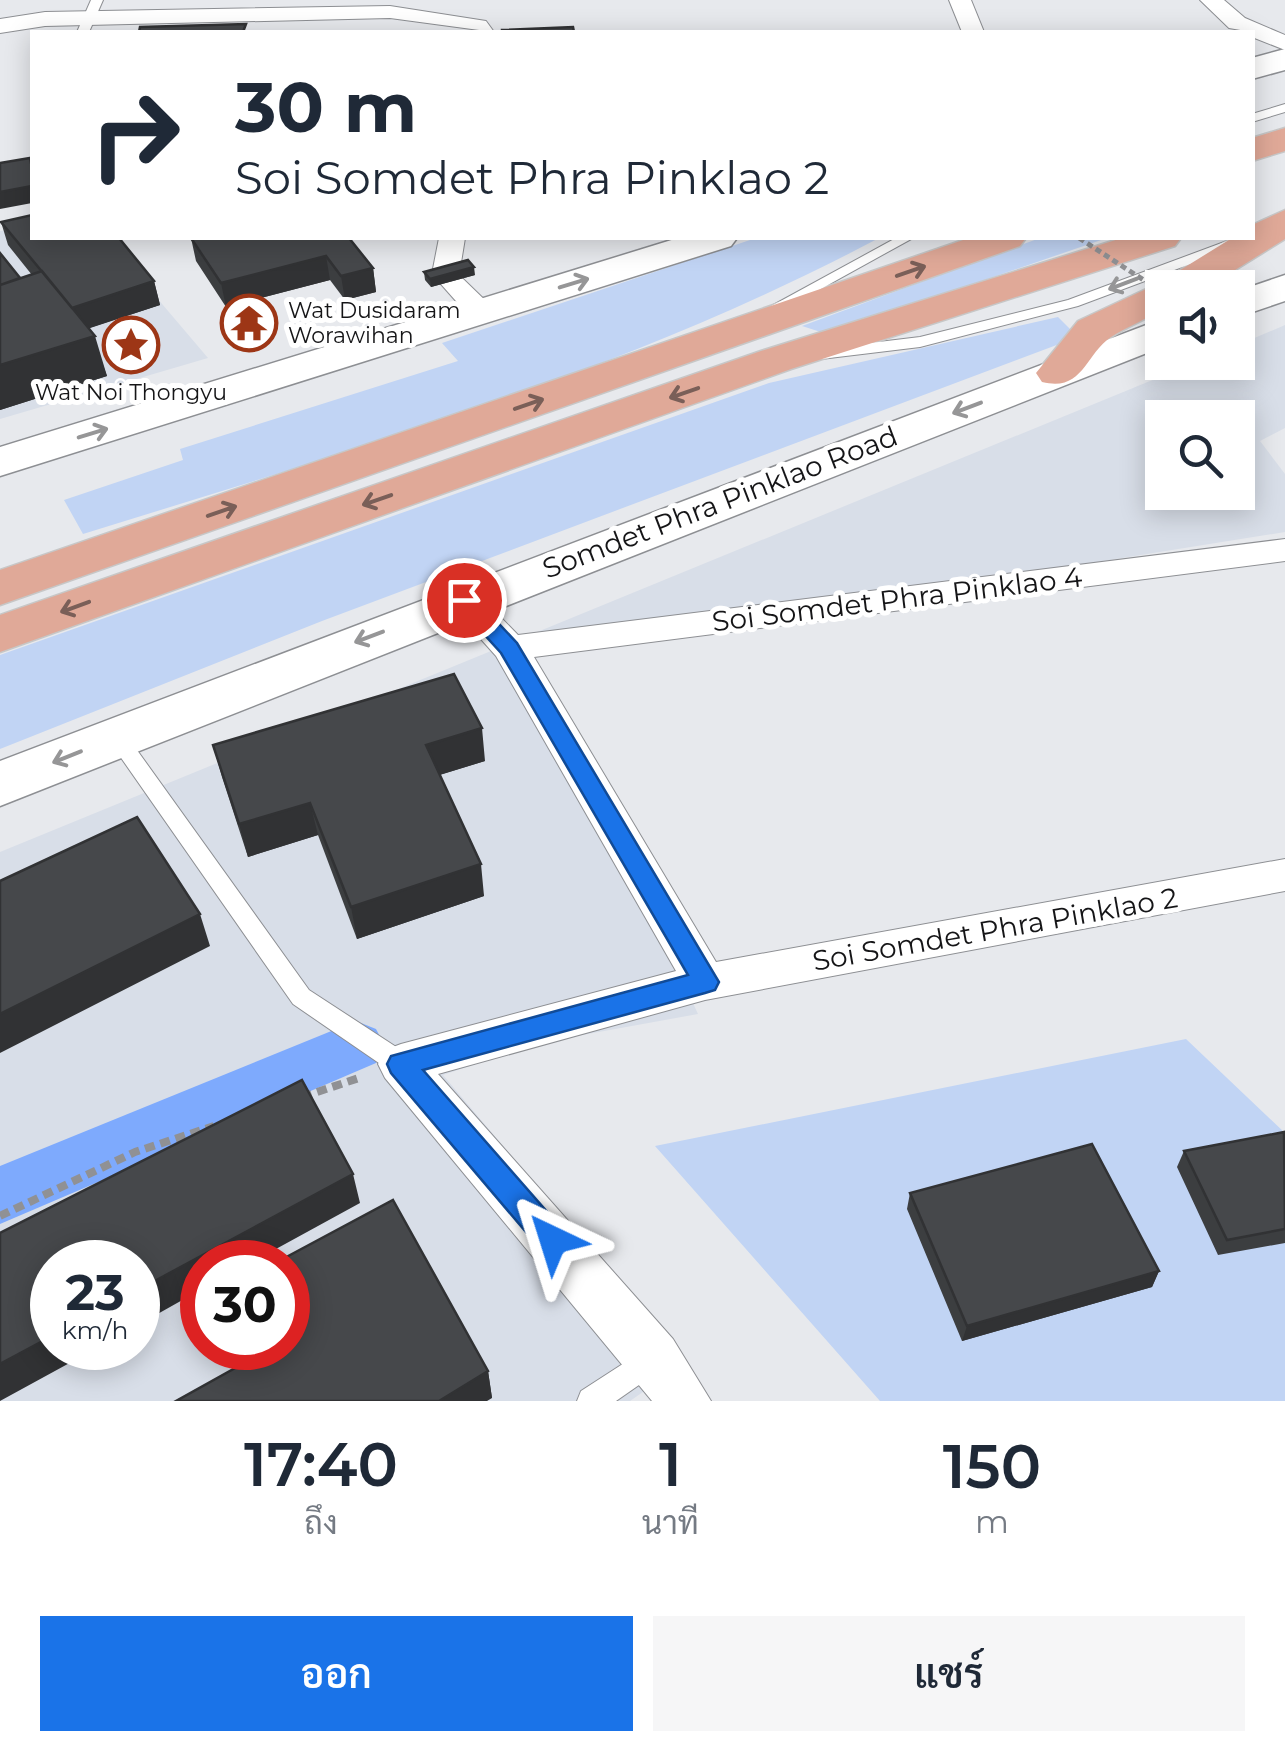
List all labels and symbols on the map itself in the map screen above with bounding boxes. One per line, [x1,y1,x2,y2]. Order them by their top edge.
one-way arrow [894,261,925,279]
one-way arrow [557,272,589,290]
one-way arrow [1108,276,1139,294]
temple icon: Wat Dusidaram Worawihan [219,293,279,353]
place label: Wat Dusidaram Worawihan [288,297,461,349]
place icon: Wat Noi Thongyu [101,315,161,375]
place label: Wat Noi Thongyu [35,379,227,406]
one-way arrow [668,385,700,403]
one-way arrow [512,394,544,412]
one-way arrow [952,400,983,418]
street label: Somdet Phra Pinklao Road [538,418,902,586]
one-way arrow [77,423,108,441]
one-way arrow [361,493,393,511]
one-way arrow [205,500,237,518]
pin [422,558,507,643]
street label: Soi Somdet Phra Pinklao 4 [710,559,1084,639]
one-way arrow [61,599,92,617]
one-way arrow [355,630,385,648]
one-way arrow [52,749,83,767]
street label: Soi Somdet Phra Pinklao 2 [810,880,1180,978]
position arrow [501,1188,605,1292]
speed limit sign: 30 [180,1240,310,1370]

